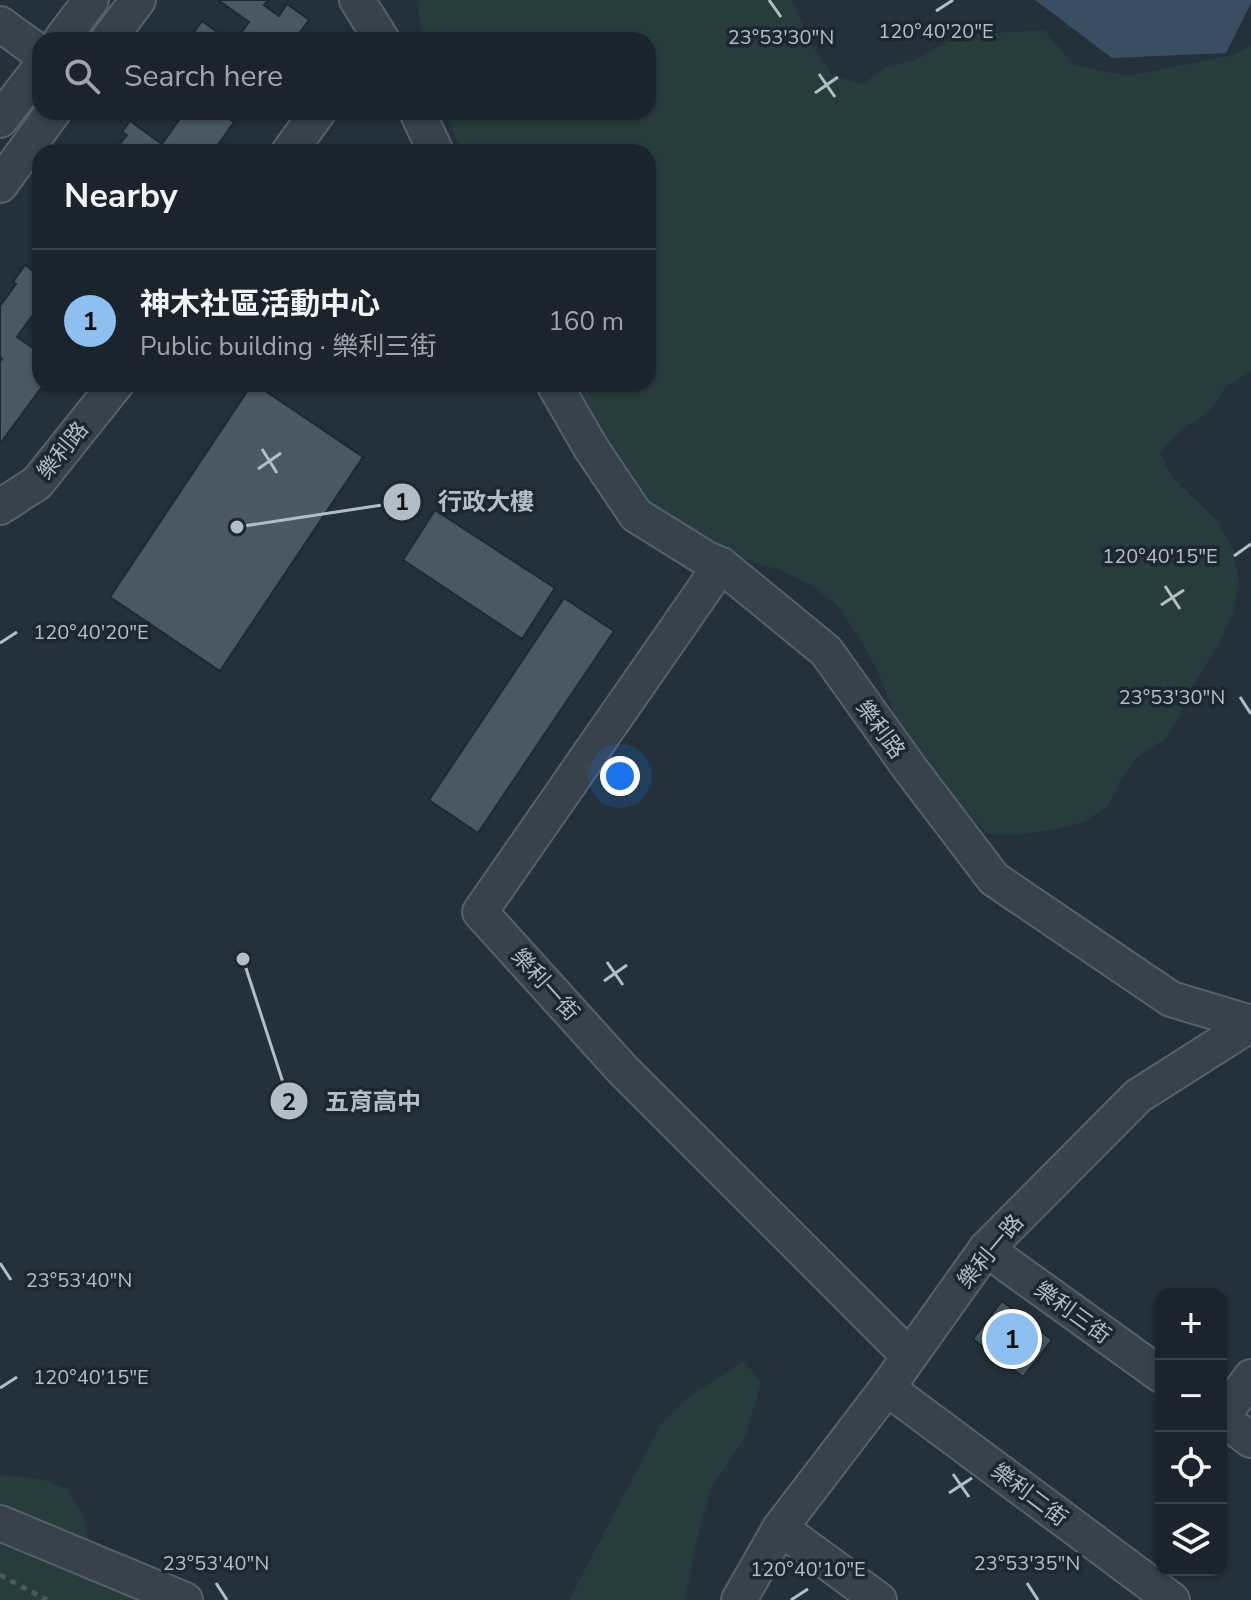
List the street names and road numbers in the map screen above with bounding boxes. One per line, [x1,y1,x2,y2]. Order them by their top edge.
street label: 樂利路 [30,416,95,486]
street label: 樂利路 [849,694,912,765]
street label: 樂利一街 [505,942,586,1027]
street label: 樂利一路 [951,1208,1031,1295]
street label: 樂利三街 [1028,1275,1117,1351]
street label: 樂利二街 [985,1456,1074,1533]

